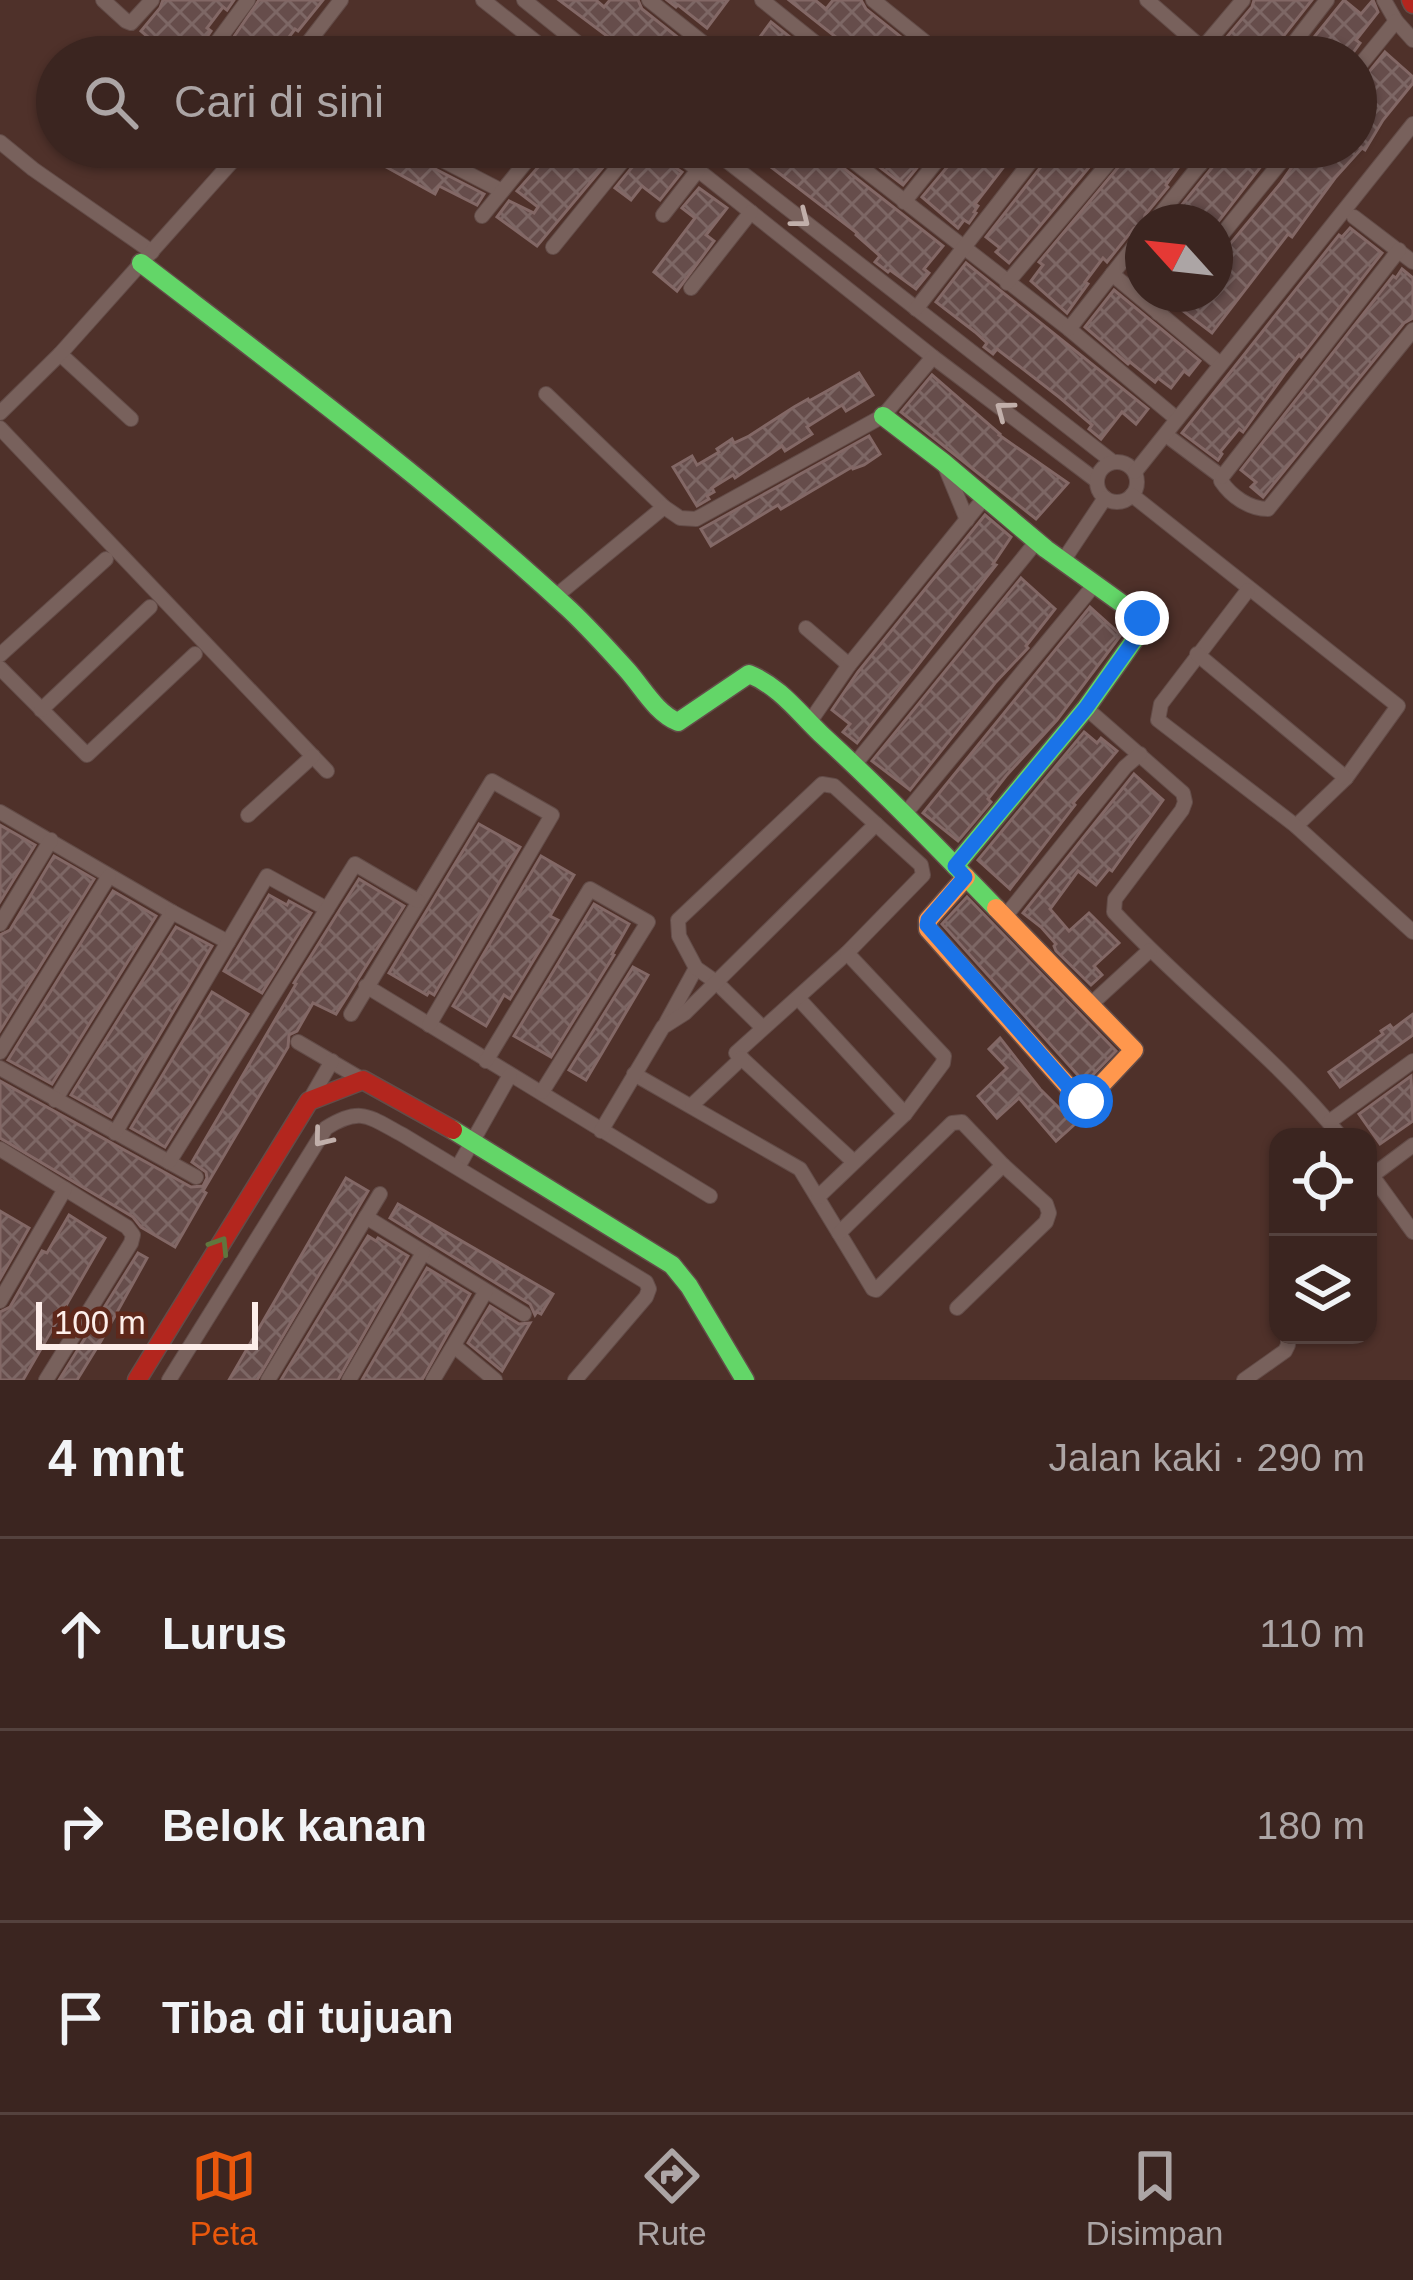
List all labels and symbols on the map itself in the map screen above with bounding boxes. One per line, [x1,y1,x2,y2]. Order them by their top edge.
north arrow [1125,204,1233,312]
one-way arrow [787,205,809,226]
one-way arrow [995,403,1017,425]
route end [1115,591,1169,645]
route start [1059,1074,1113,1128]
one-way arrow [315,1124,336,1146]
one-way arrow [206,1236,228,1258]
scale bar [36,1296,258,1349]

